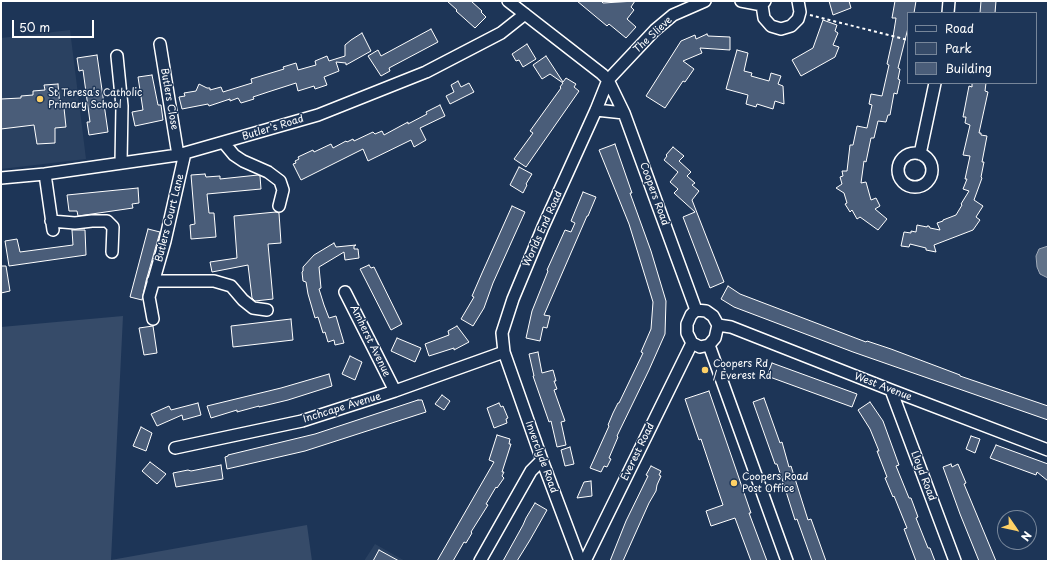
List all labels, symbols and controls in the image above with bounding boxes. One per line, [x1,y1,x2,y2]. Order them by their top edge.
scale bar [14,12,96,38]
legend [907,12,1037,84]
street label: The Slieve [631,14,675,56]
text: 50 m [19,18,50,36]
text: Road [945,19,974,37]
text: Park [945,39,972,57]
text: Building [945,59,992,77]
street label: Butlers Close [158,67,180,131]
place label: St Teresa's Catholic Primary School [48,87,142,110]
marker: St Teresa's Catholic Primary School [35,94,45,104]
street label: Butler's Road [241,113,305,143]
street label: Coopers Road [637,161,671,227]
street label: Butlers Court Lane [153,173,187,263]
street label: Worlds End Road [521,189,565,269]
street label: Amherst Avenue [347,303,393,379]
place label: Coopers Rd / Everest Rd [713,358,772,382]
marker: Coopers Rd / Everest Rd [700,365,710,375]
street label: West Avenue [852,370,914,404]
street label: Inchcape Avenue [302,390,382,426]
street label: Inverclyde Road [522,419,560,495]
street label: Everest Road [619,421,657,483]
street label: Lloyd Road [908,449,938,503]
place label: Coopers Road Post Office [742,471,808,494]
marker: Coopers Road Post Office [729,478,739,488]
north arrow [997,510,1037,550]
text: N [1017,528,1036,545]

